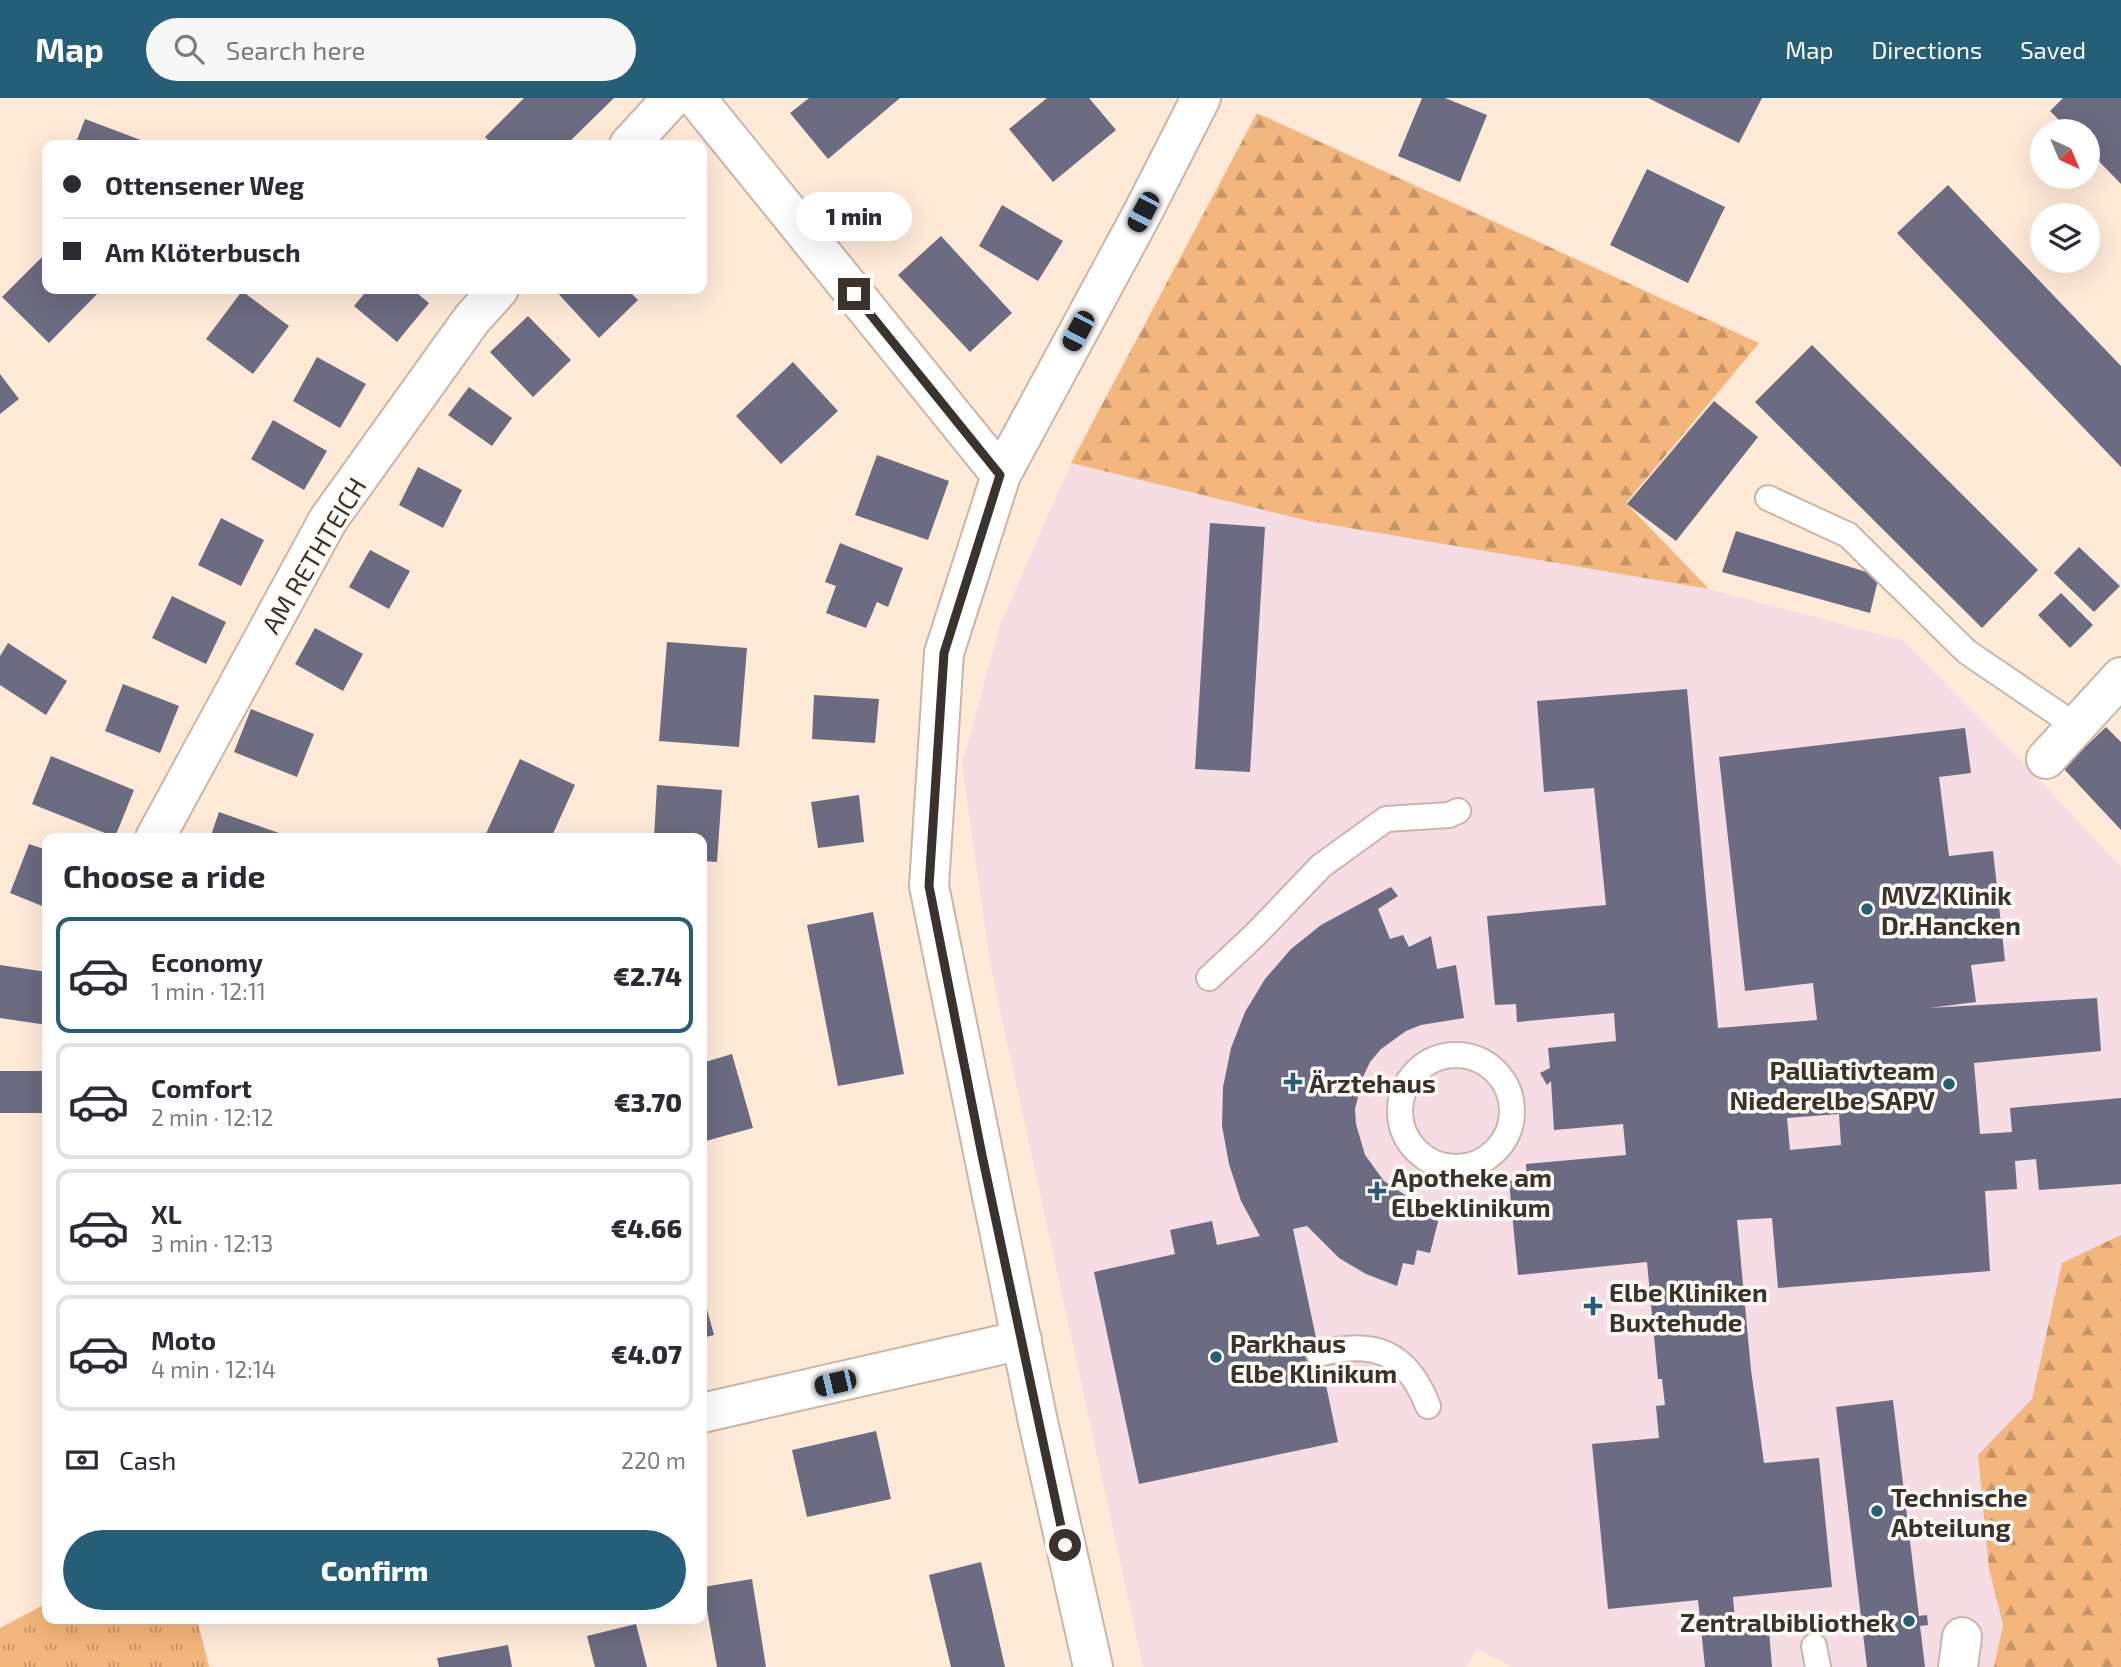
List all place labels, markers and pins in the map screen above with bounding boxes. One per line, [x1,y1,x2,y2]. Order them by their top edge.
place label: MVZ Klinik Dr.Hancken [1881,879,2021,940]
marker: MVZ Klinik Dr.Hancken [1859,901,1875,917]
place label: Palliativteam Niederelbe SAPV [1729,1054,1935,1115]
place label: Ärztehaus [1309,1067,1436,1098]
marker: Ärztehaus [1283,1072,1303,1092]
marker: Palliativteam Niederelbe SAPV [1941,1076,1957,1092]
place label: Apotheke am Elbeklinikum [1391,1161,1552,1222]
marker: Apotheke am Elbeklinikum [1369,1183,1385,1199]
place label: Elbe Kliniken Buxtehude [1609,1276,1768,1337]
marker: Elbe Kliniken Buxtehude [1583,1296,1603,1316]
place label: Parkhaus Elbe Klinikum [1230,1327,1397,1388]
marker: Parkhaus Elbe Klinikum [1208,1349,1224,1365]
place label: Technische Abteilung [1891,1481,2028,1542]
marker: Technische Abteilung [1869,1503,1885,1519]
place label: Zentralbibliothek [1680,1606,1895,1637]
marker: Zentralbibliothek [1901,1613,1917,1629]

